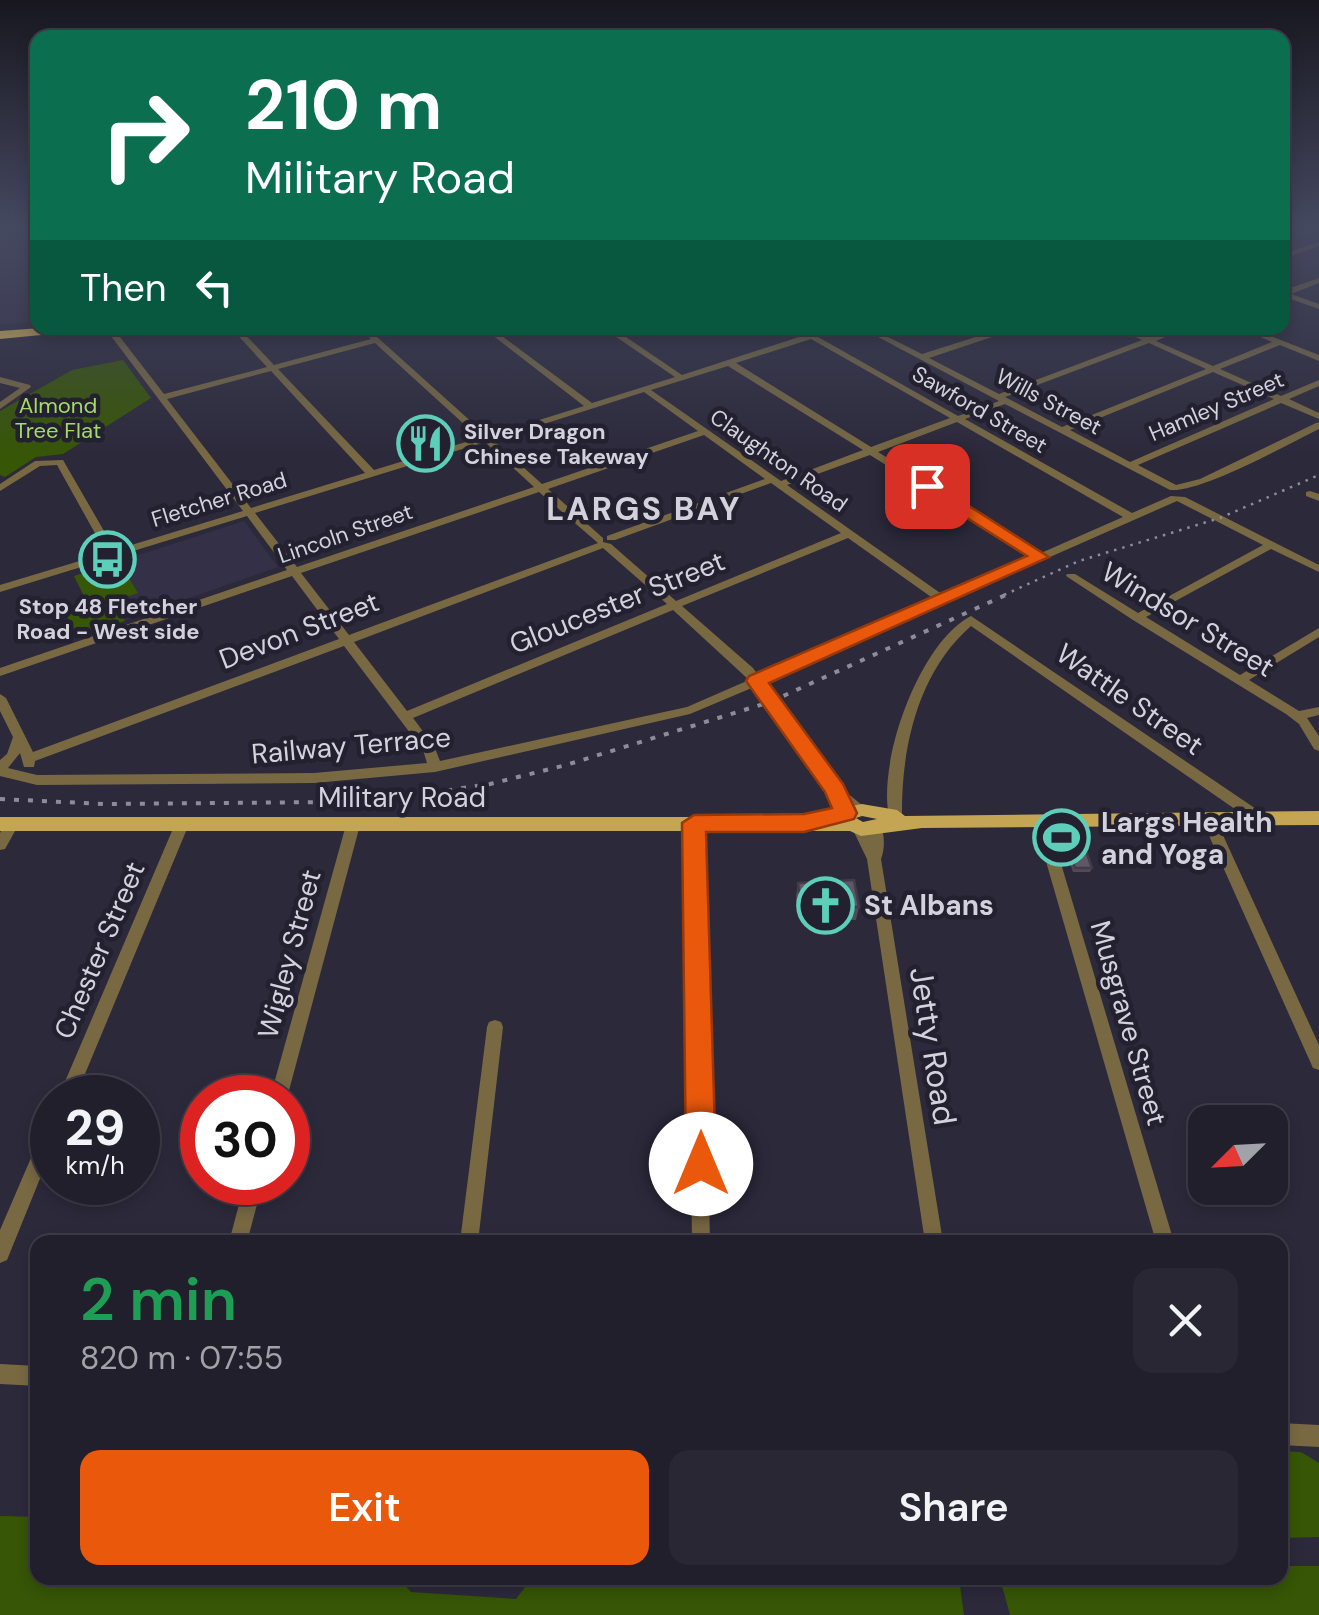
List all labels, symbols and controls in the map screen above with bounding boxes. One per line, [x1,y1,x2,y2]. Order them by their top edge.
text: 210 m [245,60,442,151]
icon: right [80,70,210,200]
text: Military Road [245,148,515,207]
icon: left [187,260,242,315]
text: Then [80,263,167,313]
street label: Sawford Street [907,359,1052,460]
street label: Wills Street [991,361,1107,441]
street label: Hamley Street [1144,365,1288,448]
park label: Almond Tree Flat [15,391,101,445]
street label: Claughton Road [704,402,853,519]
restaurant icon: Silver Dragon Chinese Takeway [395,414,455,474]
place label: Silver Dragon Chinese Takeway [464,417,649,471]
pin [885,444,970,529]
icon: arrive [900,459,955,514]
street label: Fletcher Road [148,465,290,534]
district label: LARGS BAY [546,488,742,530]
street label: Lincoln Street [274,497,416,570]
bus stop icon: Stop 48 Fletcher Road - West side [78,529,138,589]
street label: Gloucester Street [504,542,730,663]
street label: Windsor Street [1095,553,1281,686]
street label: Devon Street [214,583,384,678]
place label: Stop 48 Fletcher Road - West side [17,592,199,646]
street label: Wattle Street [1049,635,1211,764]
street label: Railway Terrace [250,718,452,773]
street label: Military Road [318,779,486,816]
place label: Largs Health and Yoga [1101,804,1272,873]
sports icon: Largs Health and Yoga [1032,808,1092,868]
street label: Chester Street [45,856,153,1044]
street label: Wigley Street [249,866,330,1043]
church icon: St Albans [795,875,855,935]
place label: St Albans [864,887,994,924]
street label: Musgrave Street [1082,917,1175,1130]
street label: Jetty Road [900,964,966,1128]
speed limit sign: 30 [180,1075,310,1205]
text: 29 [65,1095,125,1161]
north arrow [1188,1105,1288,1205]
map controls [1188,1105,1288,1205]
position arrow [649,1112,753,1216]
text: km/h [65,1149,125,1182]
text: 2 min [80,1260,237,1339]
button: close [1133,1268,1238,1373]
text: 820 m · 07:55 [80,1337,283,1379]
button: Exit [80,1450,649,1565]
button: Share [669,1450,1238,1565]

